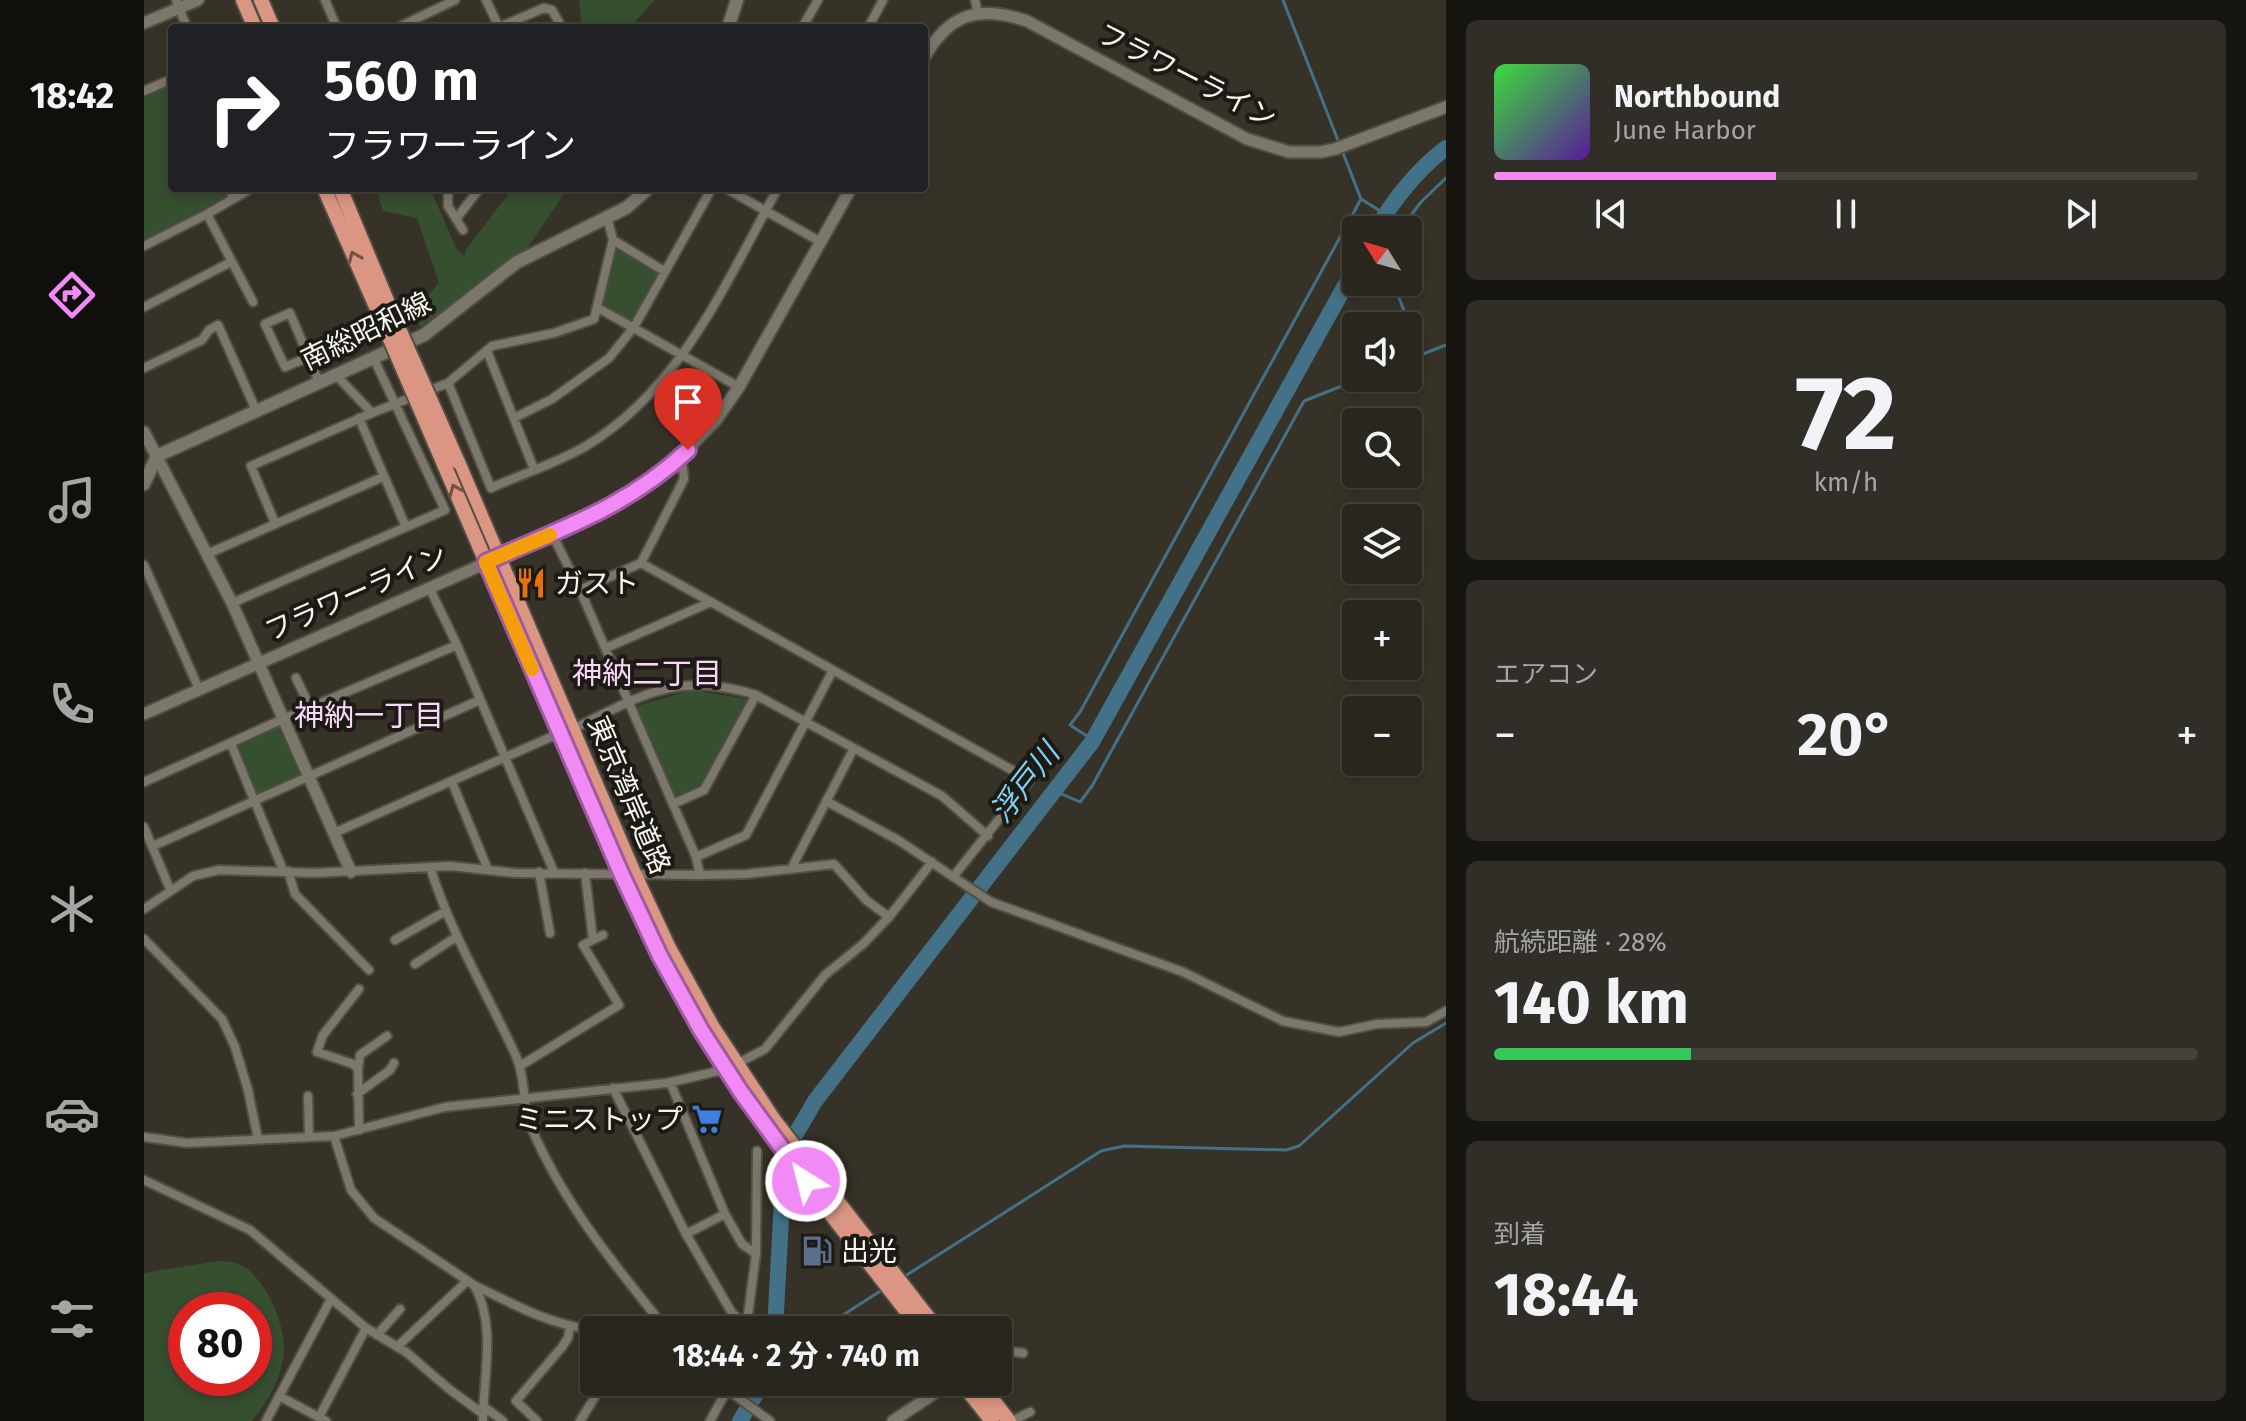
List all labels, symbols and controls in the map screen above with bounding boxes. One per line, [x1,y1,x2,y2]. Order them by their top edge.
street label: フラワーライン [1092,17,1282,135]
text: 560 m [324,48,479,115]
icon: right [192,56,296,160]
text: 18:42 [30,74,114,118]
text: Northbound [1614,79,1780,115]
text: June Harbor [1614,115,1756,146]
text: フラワーライン [324,124,576,168]
icon: previous [1589,192,1633,236]
icon: pause [1824,192,1868,236]
icon: next [2059,192,2103,236]
north arrow [1342,216,1422,296]
map controls [1342,216,1422,776]
one-way arrow [347,251,363,265]
icon: directions [44,267,100,323]
street label: 南総昭和線 [296,285,436,377]
button: sound [1342,312,1422,392]
text: 72 [1795,352,1897,477]
pin [654,368,722,450]
icon: arrive [666,380,710,424]
button: search [1342,408,1422,488]
text: km/h [1814,467,1878,498]
icon: music [44,472,100,528]
one-way arrow [449,484,465,498]
button: layers [1342,504,1422,584]
street label: フラワーライン [260,538,452,648]
restaurant icon: ガスト [514,566,548,600]
place label: ガスト [555,567,639,600]
button: + [1342,600,1422,680]
district label: 神納二丁目 [572,656,722,692]
text: エアコン [1494,659,1598,690]
icon: phone [44,676,100,732]
button: − [1342,696,1422,776]
district label: 神納一丁目 [294,698,444,734]
text: 20° [1797,699,1895,771]
text: − [1494,709,1516,762]
text: + [2176,709,2198,762]
street label: 東京湾岸道路 [581,711,677,879]
water label: 浮戸川 [983,734,1069,830]
icon: climate [44,881,100,937]
text: 航続距離 · 28% [1494,927,1667,958]
text: 140 km [1494,967,1689,1039]
icon: car [44,1086,100,1142]
supermarket icon: ミニストップ [690,1102,724,1136]
place label: ミニストップ [515,1103,683,1136]
position arrow [764,1139,848,1223]
text: 到着 [1494,1219,1546,1250]
fuel station icon: 出光 [800,1234,834,1268]
place label: 出光 [841,1235,897,1268]
text: 18:44 [1494,1259,1639,1331]
icon: filters [44,1291,100,1347]
speed limit sign: 80 [168,1292,272,1396]
text: 18:44 · 2 分 · 740 m [672,1338,920,1374]

